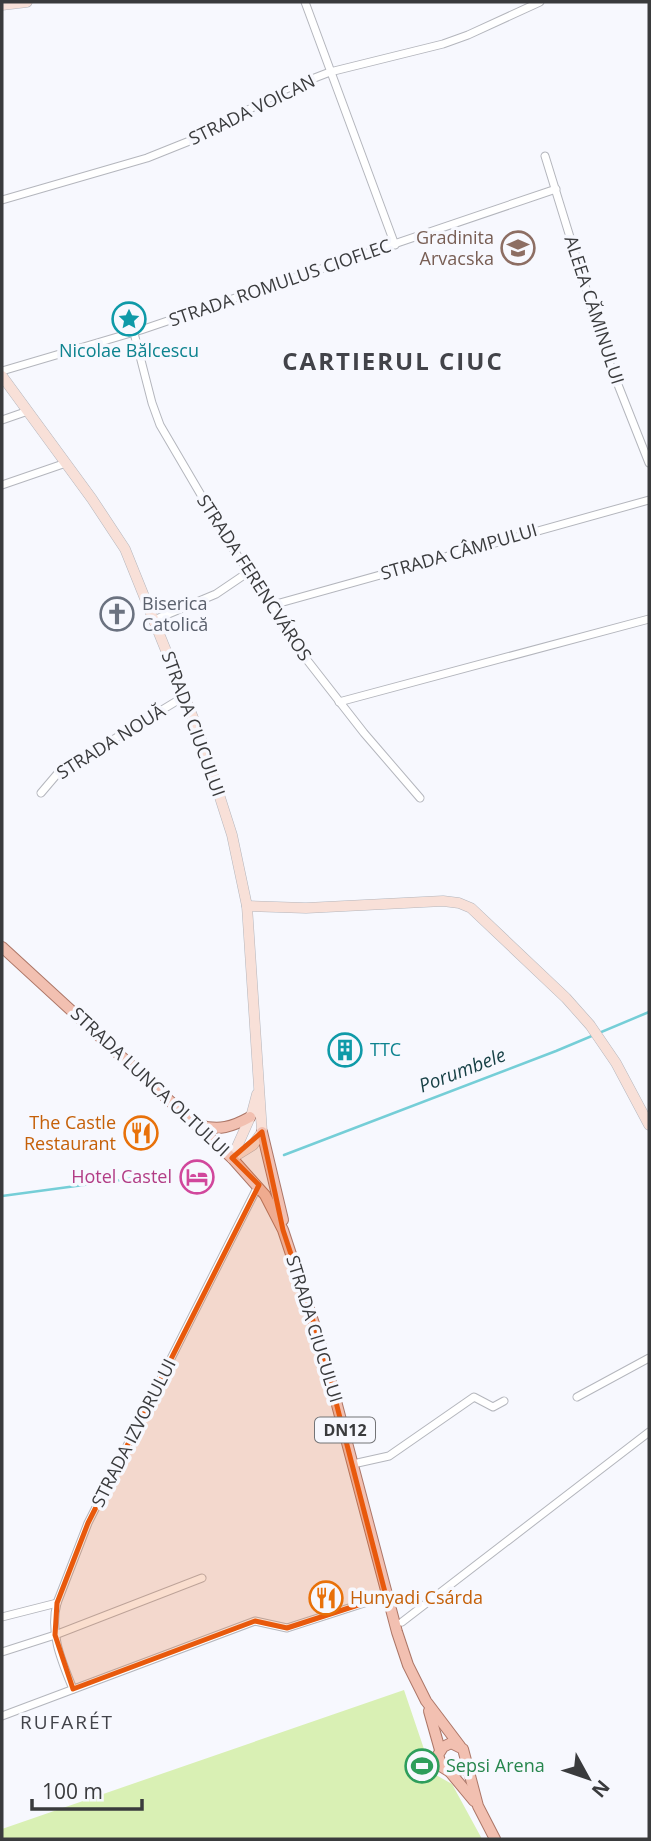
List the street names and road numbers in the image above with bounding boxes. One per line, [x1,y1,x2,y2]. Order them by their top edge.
street label: STRADA VOICAN [185,68,319,150]
street label: ALEEA CĂMINULUI [560,232,630,387]
street label: STRADA ROMULUS CIOFLEC [165,233,394,331]
street label: STRADA FERENCVÁROS [192,490,318,665]
street label: STRADA CÂMPULUI [378,517,540,585]
street label: STRADA CIUCULUI [157,648,231,800]
street label: STRADA NOUĂ [52,698,170,784]
street label: STRADA LUNCA OLTULUI [66,1001,235,1161]
street label: STRADA CIUCULUI [281,1252,349,1405]
street label: STRADA IZVORULUI [85,1354,181,1511]
road number: DN12 [315,1418,375,1442]

